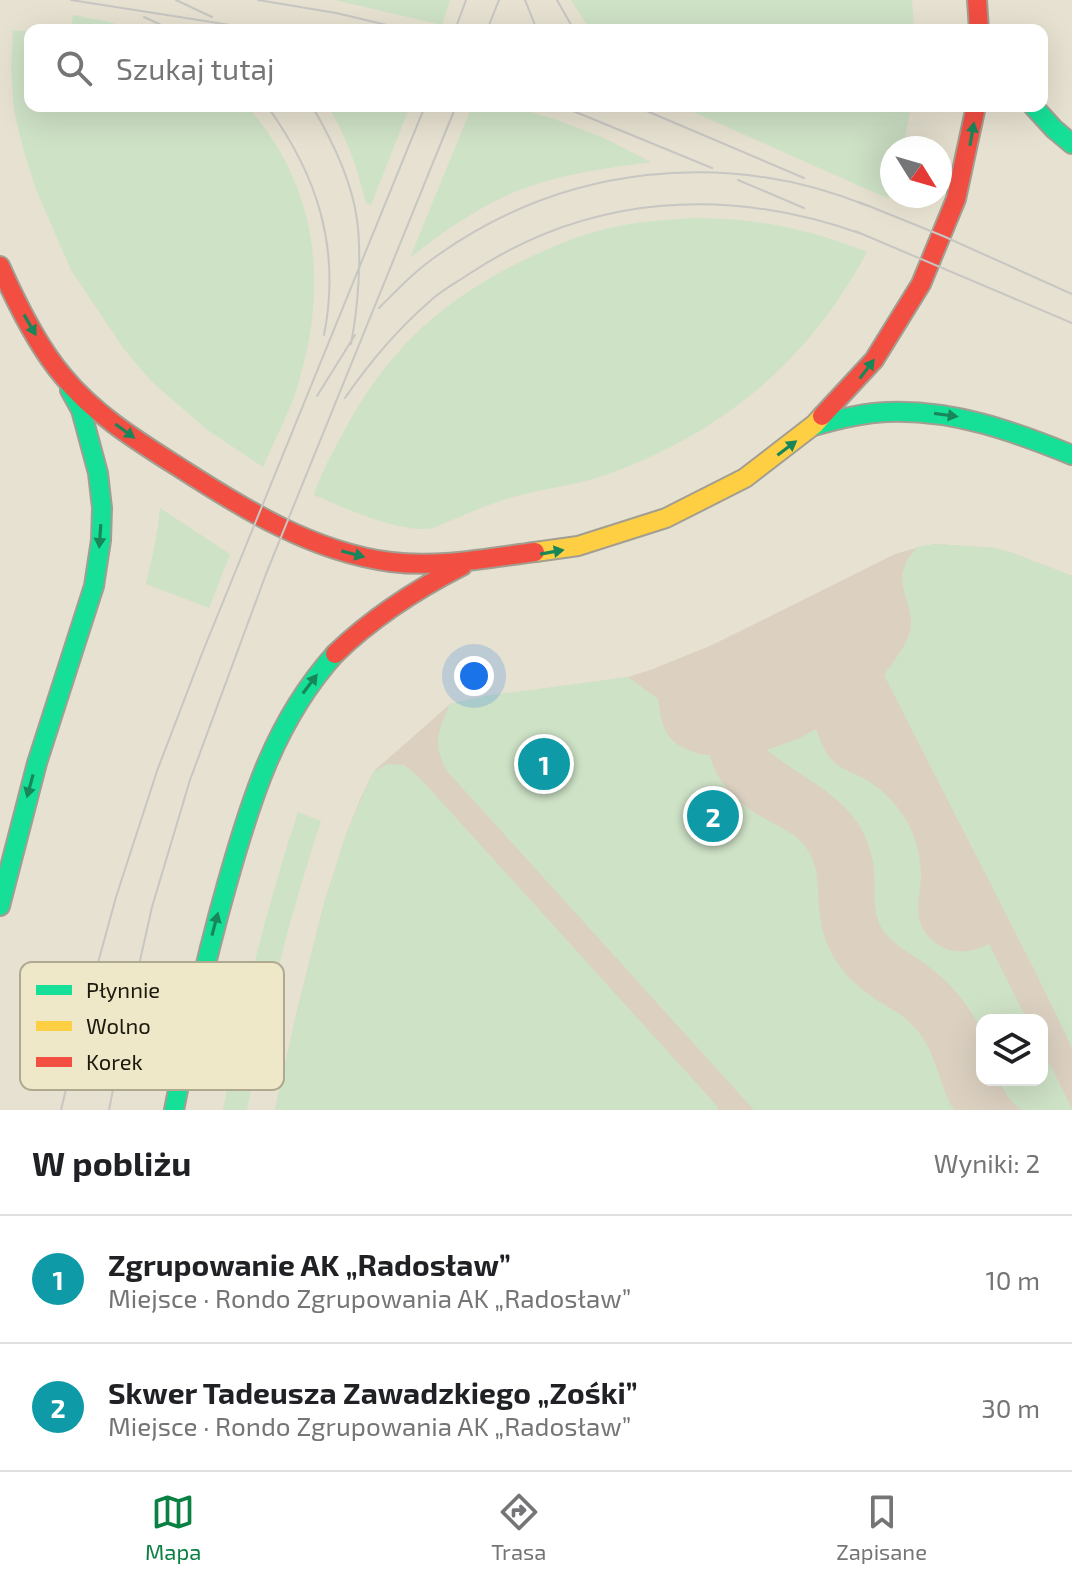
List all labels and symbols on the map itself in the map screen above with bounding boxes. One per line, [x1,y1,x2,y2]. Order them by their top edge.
one-way arrow [966,121,978,146]
north arrow [880,136,952,208]
one-way arrow [23,314,37,336]
one-way arrow [858,359,874,379]
one-way arrow [934,409,959,422]
one-way arrow [115,423,136,438]
one-way arrow [777,440,797,456]
one-way arrow [93,524,106,549]
one-way arrow [540,546,565,558]
one-way arrow [341,548,366,560]
your location [454,656,494,696]
one-way arrow [301,674,317,694]
pin: 1 [518,734,570,794]
one-way arrow [24,774,36,799]
pin: 2 [687,786,739,846]
one-way arrow [209,912,221,937]
legend [20,962,284,1090]
text: Płynnie [86,976,160,1002]
text: Wolno [86,1012,151,1038]
text: Korek [86,1048,143,1074]

